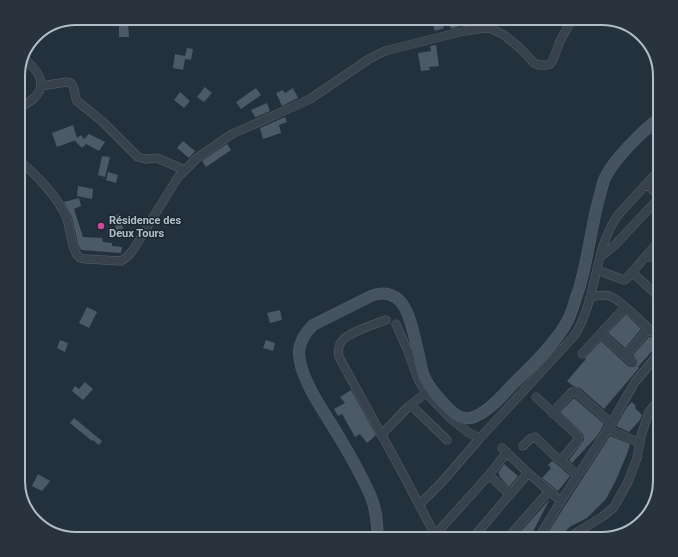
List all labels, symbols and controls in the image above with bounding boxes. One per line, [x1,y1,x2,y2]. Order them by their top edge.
place label: Résidence des Deux Tours [109,214,181,240]
marker: Résidence des Deux Tours [96,221,106,231]

